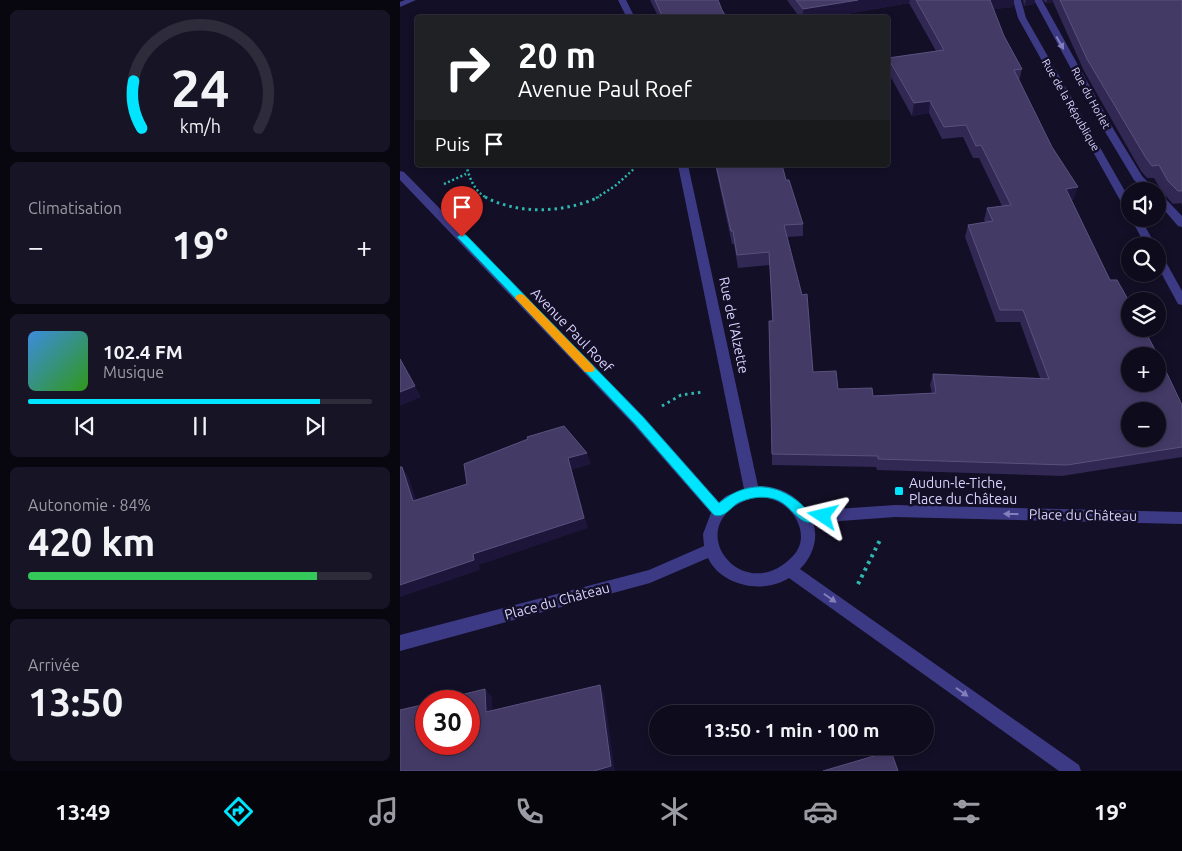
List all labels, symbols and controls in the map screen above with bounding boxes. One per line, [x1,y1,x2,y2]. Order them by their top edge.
icon: right [435,35,500,100]
text: 20 m [518,35,596,75]
one-way arrow [1056,36,1064,51]
street label: Rue de la République [1040,57,1102,153]
text: 24 [171,59,229,117]
street label: Rue du Horlet [1069,65,1113,131]
text: Avenue Paul Roef [518,76,692,101]
text: km/h [179,116,221,136]
icon: arrive [480,130,508,158]
text: Puis [435,133,470,155]
map controls [1121,182,1166,447]
button: sound [1121,182,1166,227]
pin [441,186,483,237]
icon: arrive [448,193,476,221]
text: Climatisation [28,199,122,217]
text: 19° [172,224,228,266]
text: − [28,231,44,262]
text: + [356,231,372,262]
button: search [1121,237,1166,282]
street label: Rue de l'Alzette [716,275,752,375]
street label: Avenue Paul Roef [528,285,617,376]
button: layers [1121,292,1166,337]
text: 102.4 FM [103,341,183,363]
button: + [1121,347,1166,392]
text: Musique [103,363,164,381]
button: − [1121,402,1166,447]
icon: previous [71,412,99,440]
icon: pause [186,412,214,440]
icon: next [301,412,329,440]
place label: Audun-le-Tiche, Place du Château [909,475,1017,507]
marker: Audun-le-Tiche, Place du Château [893,485,905,497]
position arrow [796,489,848,541]
text: Autonomie · 84% [28,496,151,514]
street label: Place du Château [1029,506,1137,524]
one-way arrow [1003,509,1019,517]
text: 420 km [28,521,155,563]
street label: Place du Château [503,579,611,623]
one-way arrow [823,593,837,603]
text: Arrivée [28,656,80,674]
text: 13:50 [28,681,123,723]
one-way arrow [955,687,969,697]
speed limit sign: 30 [415,690,480,755]
text: 13:50 · 1 min · 100 m [704,719,879,741]
icon: directions [221,794,256,829]
icon: music [366,794,401,829]
icon: phone [512,794,547,829]
icon: climate [657,794,692,829]
icon: car [803,794,838,829]
icon: filters [949,794,984,829]
text: 13:49 [55,799,110,824]
text: 19° [1094,799,1127,824]

